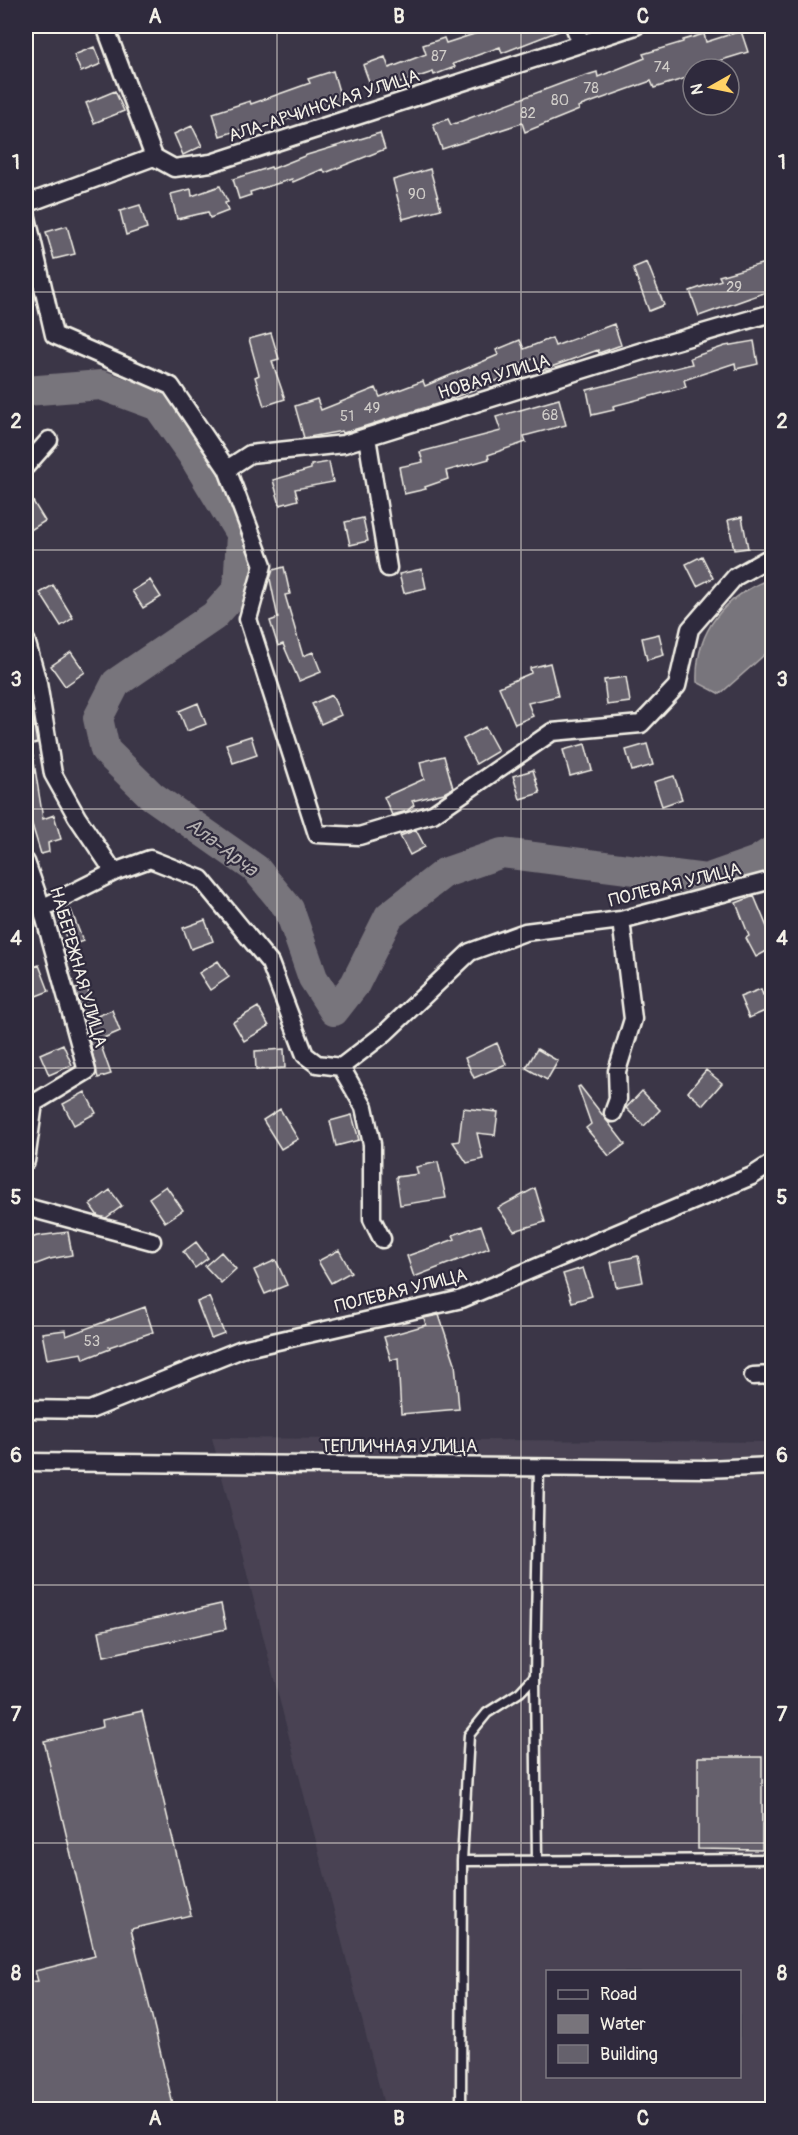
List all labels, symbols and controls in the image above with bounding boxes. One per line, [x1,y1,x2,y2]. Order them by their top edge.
text: A [149,4,162,29]
text: B [393,4,405,29]
text: C [637,4,649,29]
house number: 87 [431,47,447,66]
north arrow [681,57,741,117]
house number: 74 [654,58,671,77]
street label: АЛА-АРЧИНСКАЯ УЛИЦА [225,64,423,148]
house number: 78 [583,79,599,98]
text: N [686,82,708,96]
house number: 80 [551,91,569,110]
house number: 82 [520,104,536,123]
text: 1 [12,150,20,175]
text: 1 [778,150,786,175]
house number: 90 [408,185,426,204]
house number: 29 [726,278,742,297]
street label: НОВАЯ УЛИЦА [435,349,553,405]
house number: 49 [364,399,380,418]
house number: 68 [542,406,559,425]
house number: 51 [340,407,354,426]
text: 2 [10,409,22,434]
text: 2 [776,409,788,434]
text: 3 [10,667,22,692]
text: 3 [776,667,788,692]
water label: Ала-Арча [181,812,264,883]
street label: ПОЛЕВАЯ УЛИЦА [607,857,744,913]
street label: НАБЕРЕЖНАЯ УЛИЦА [44,884,112,1051]
text: 4 [10,926,22,951]
text: 4 [776,926,788,951]
text: 5 [11,1185,22,1210]
text: 5 [777,1185,788,1210]
street label: ПОЛЕВАЯ УЛИЦА [333,1263,470,1319]
house number: 53 [84,1332,100,1351]
street label: ТЕПЛИЧНАЯ УЛИЦА [321,1435,478,1458]
text: 6 [10,1443,22,1468]
text: 6 [776,1443,788,1468]
text: 7 [11,1702,22,1727]
text: 7 [777,1702,788,1727]
text: 8 [11,1961,21,1986]
text: 8 [777,1961,787,1986]
legend [546,1970,741,2078]
text: Road [600,1983,637,2006]
text: Water [600,2013,646,2036]
text: Building [600,2043,658,2066]
text: A [149,2106,162,2131]
text: B [393,2106,405,2131]
text: C [637,2106,649,2131]

